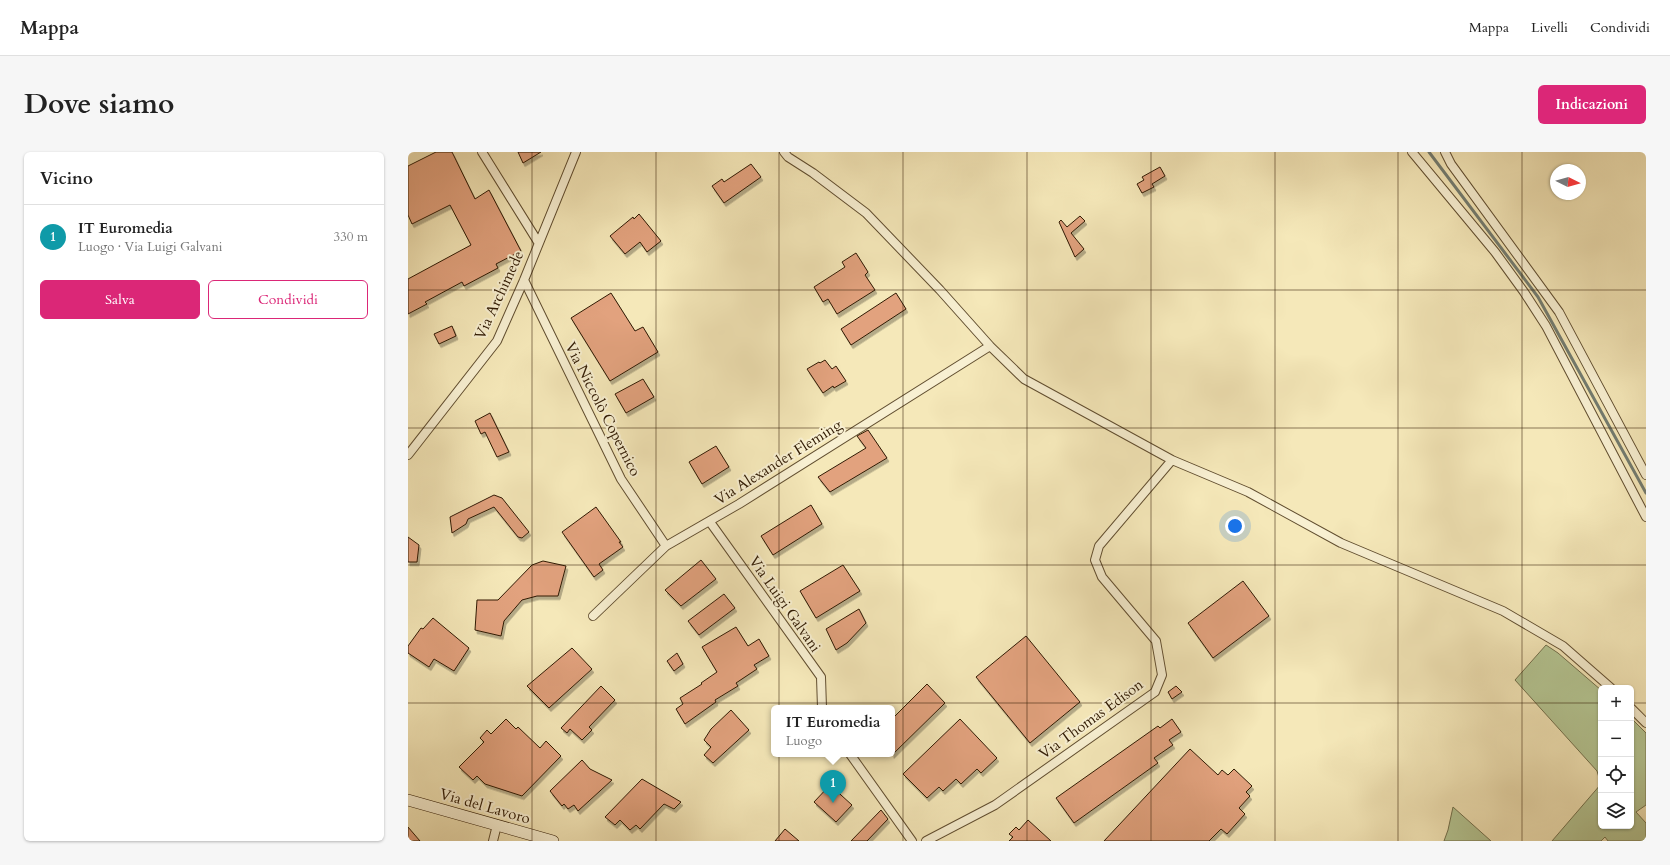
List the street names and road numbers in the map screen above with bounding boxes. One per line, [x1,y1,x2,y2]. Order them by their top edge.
street label: Via Archimede [470,247,528,342]
street label: Via Niccolò Copernico [560,339,646,479]
street label: Via Alexander Fleming [710,414,846,509]
street label: Via Luigi Galvani [744,552,826,656]
street label: Via Thomas Edison [1035,674,1148,764]
street label: Via del Lavoro [437,784,533,828]

